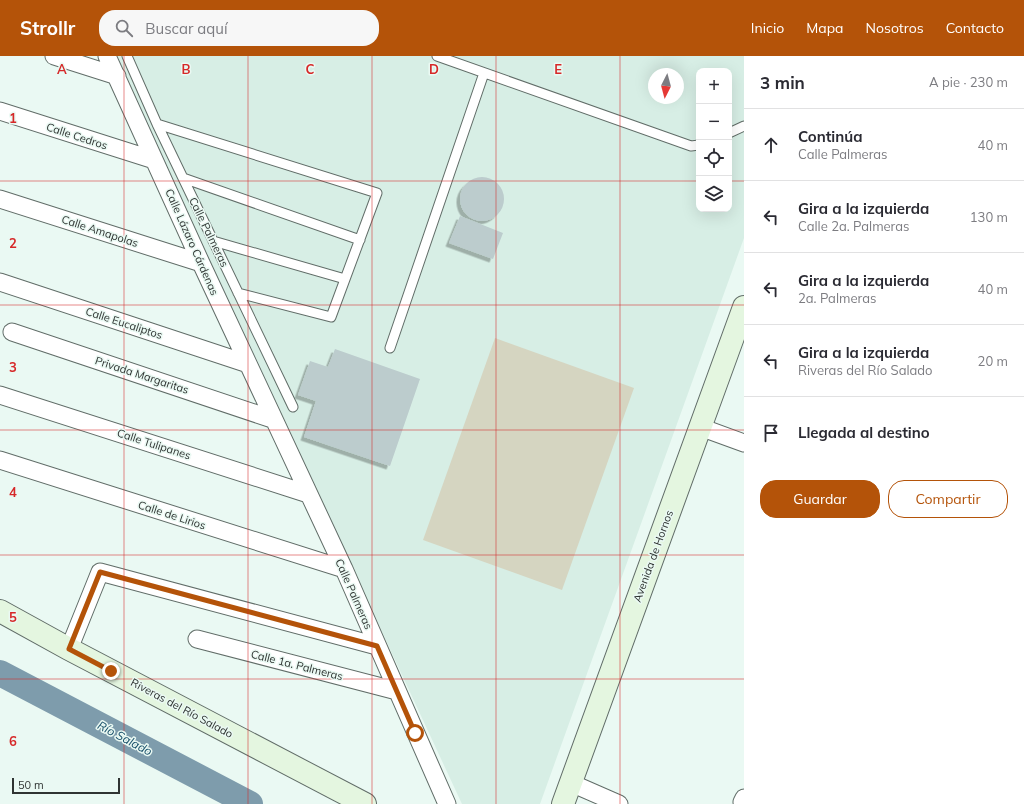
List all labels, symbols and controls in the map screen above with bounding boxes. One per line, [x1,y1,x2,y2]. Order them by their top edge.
search box [99,10,379,46]
text: Strollr [20,16,75,40]
icon: search [113,17,135,39]
text: Buscar aquí [145,19,228,38]
text: Inicio [751,19,784,37]
text: Mapa [806,19,844,37]
text: Nosotros [866,19,924,37]
text: Contacto [946,19,1004,37]
text: A [57,61,67,77]
text: B [182,61,191,77]
text: C [306,61,315,77]
text: D [429,61,439,77]
text: E [554,61,562,77]
north arrow [648,68,684,104]
map controls [696,68,732,212]
button: + [696,68,732,104]
text: 3 min [760,72,805,93]
text: A pie · 230 m [929,74,1008,90]
button: − [696,104,732,140]
text: 1 [9,110,17,126]
street label: Calle Cedros [45,120,109,152]
text: Continúa [798,127,863,146]
icon: ahead [760,134,782,156]
text: 40 m [978,137,1008,153]
button: locate [696,140,732,176]
text: Calle Palmeras [798,146,888,162]
button: layers [696,176,732,212]
street label: Calle Lázaro Cárdenas [162,187,222,297]
street label: Calle Palmeras [186,195,232,269]
text: Gira a la izquierda [798,199,929,218]
icon: left [760,206,782,228]
text: 130 m [970,209,1008,225]
street label: Calle Amapolas [60,212,140,250]
text: Calle 2a. Palmeras [798,218,910,234]
text: 2 [9,235,17,251]
text: Gira a la izquierda [798,271,929,290]
icon: left [760,278,782,300]
text: 40 m [978,281,1008,297]
text: 2a. Palmeras [798,290,876,306]
street label: Calle Eucaliptos [84,304,164,342]
text: Gira a la izquierda [798,343,929,362]
icon: left [760,350,782,372]
street label: Privada Margaritas [93,353,191,397]
text: 20 m [978,353,1008,369]
text: 3 [9,359,17,375]
text: Riveras del Río Salado [798,362,933,378]
icon: arrive [760,422,782,444]
text: Llegada al destino [798,423,930,442]
street label: Calle Tulipanes [115,426,193,462]
button: Guardar [760,480,880,518]
button: Compartir [888,480,1008,518]
text: 4 [9,484,17,500]
street label: Calle de Lirios [136,497,208,533]
street label: Avenida de Hornos [630,508,676,604]
street label: Calle Palmeras [332,557,376,631]
text: 5 [9,609,17,625]
street label: Calle 1a. Palmeras [250,647,344,683]
route end [102,662,120,680]
street label: Riveras del Río Salado [128,675,236,741]
water label: Río Salado [95,717,155,759]
route start [406,724,424,742]
text: 6 [9,733,17,749]
scale bar [12,776,120,795]
text: 50 m [18,778,44,792]

